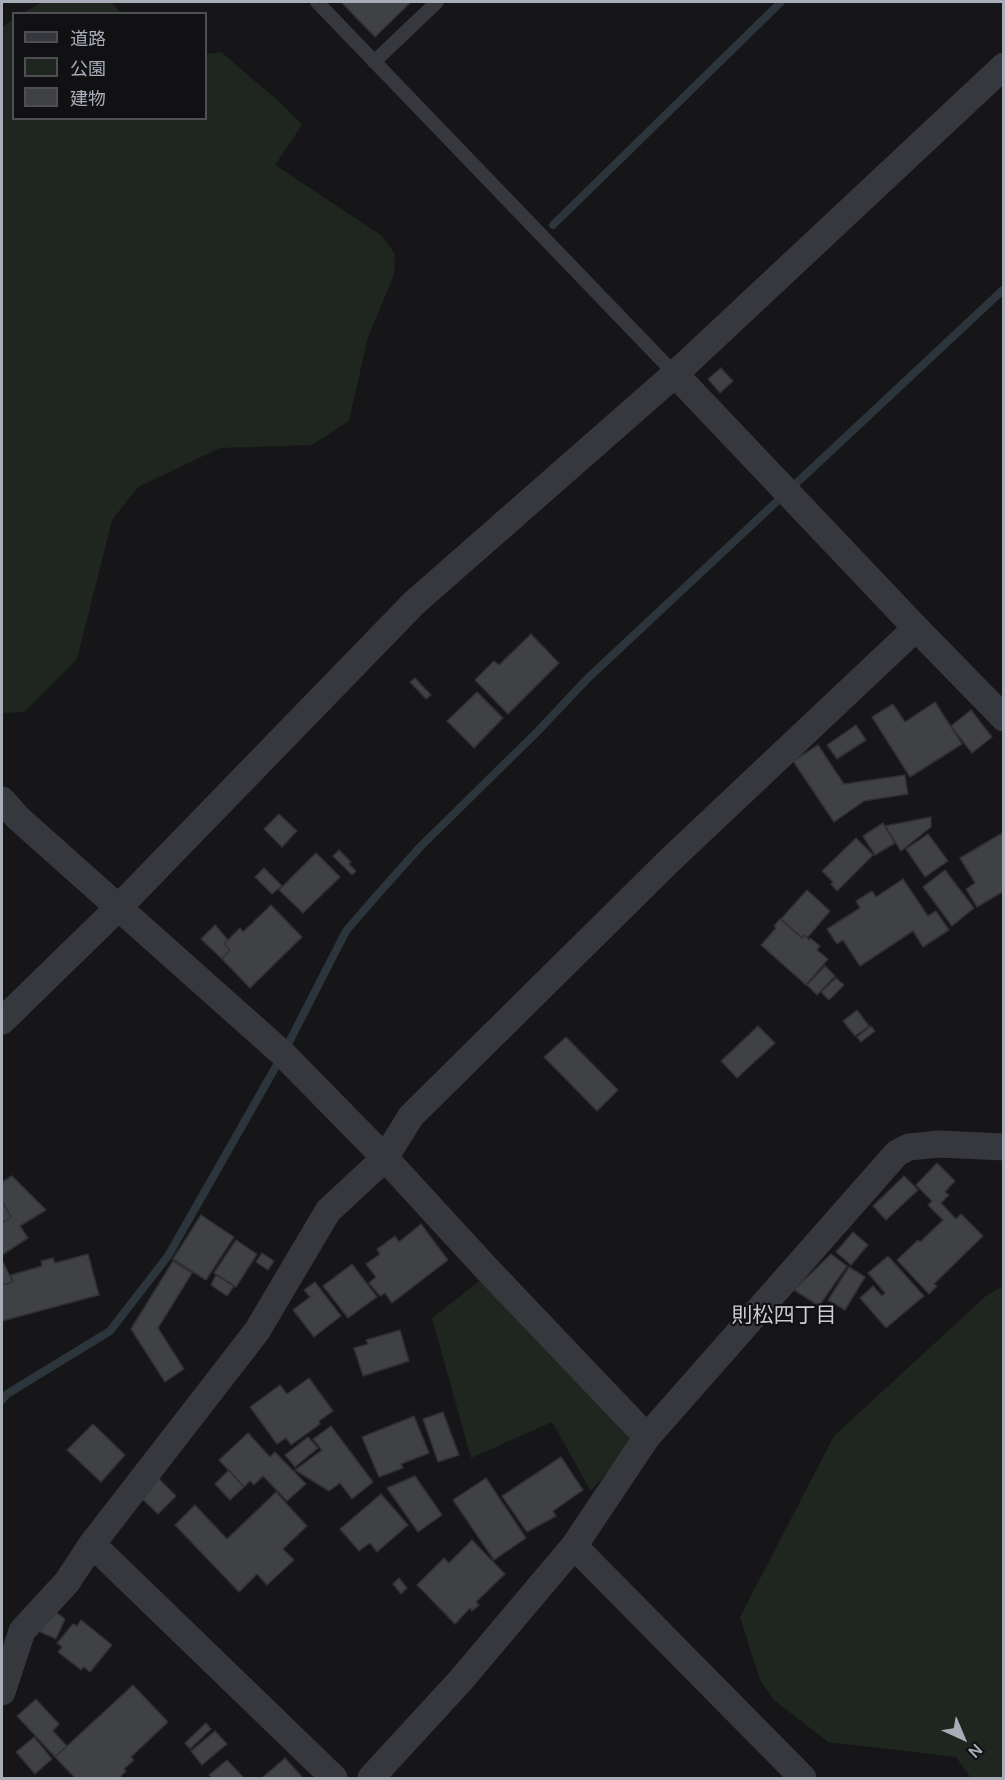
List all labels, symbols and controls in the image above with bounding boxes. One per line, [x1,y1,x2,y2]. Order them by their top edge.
legend [12,12,207,120]
text: 道路 [70,26,106,50]
text: 公園 [70,56,106,80]
text: 建物 [70,86,106,110]
district label: 則松四丁目 [732,1303,836,1329]
north arrow [933,1708,993,1768]
text: N [964,1739,987,1763]

